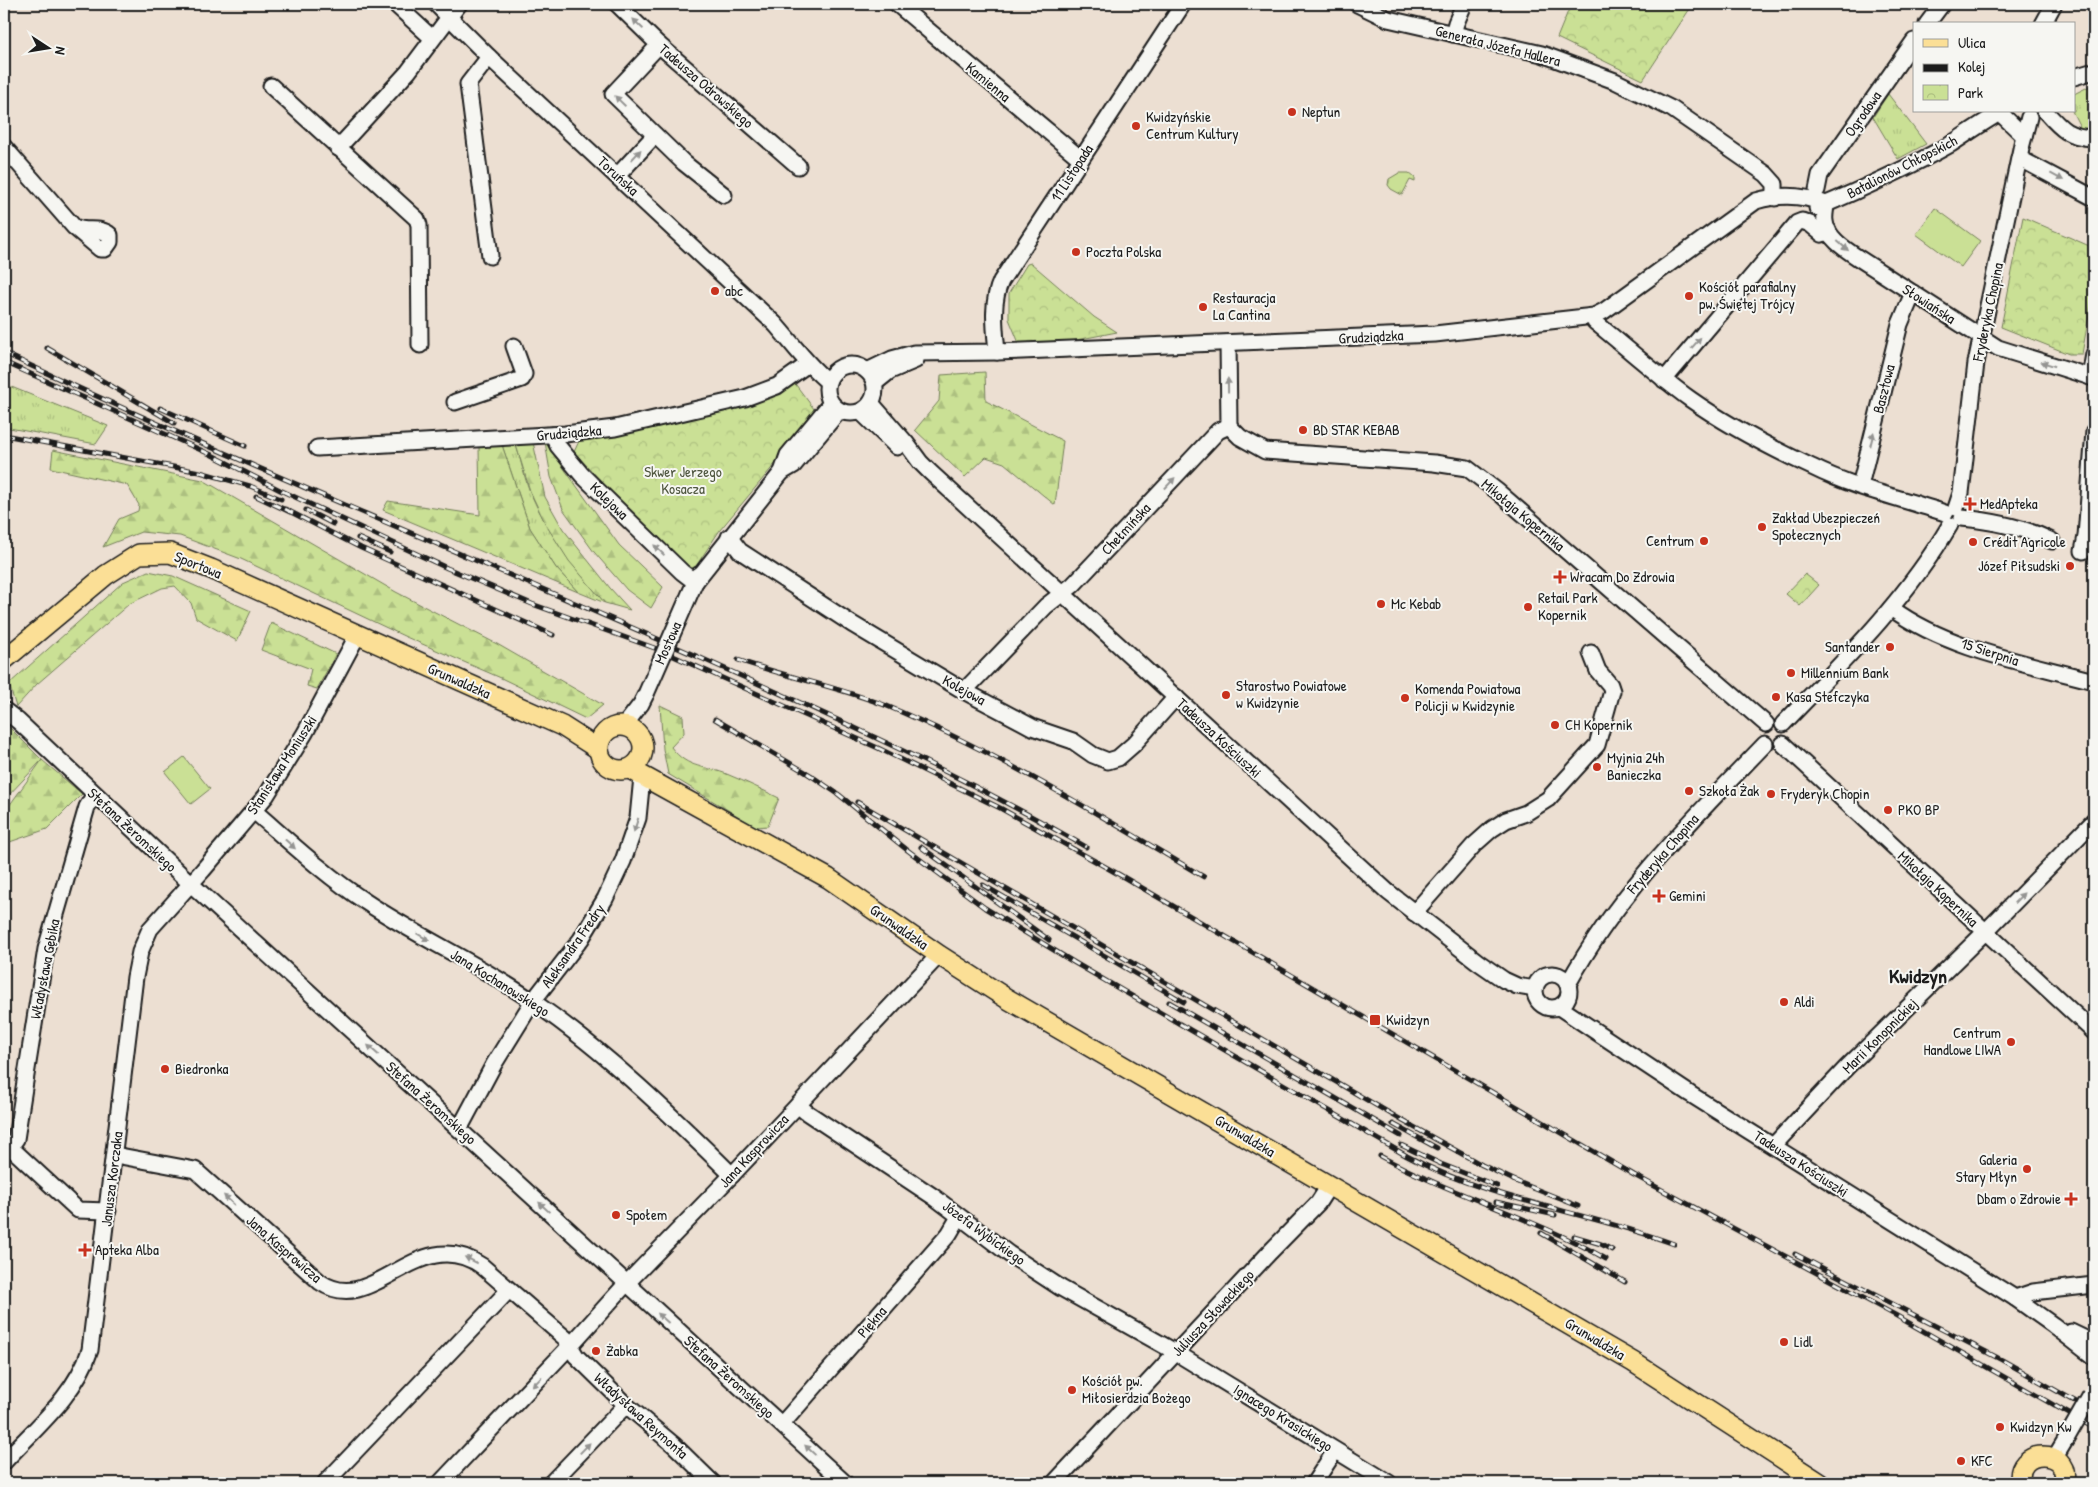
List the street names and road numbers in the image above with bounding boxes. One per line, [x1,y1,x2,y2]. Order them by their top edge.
street label: Generała Józefa Hallera [1433,20,1563,71]
street label: Tadeusza Odrowskiego [654,39,758,133]
street label: Kamienna [961,57,1015,107]
street label: Ogrodowa [1839,86,1886,141]
street label: Batalionów Chłopskich [1843,130,1961,203]
street label: 11 Listopada [1045,140,1098,205]
street label: Toruńska [593,151,644,200]
street label: Fryderyka Chopina [1967,261,2008,364]
street label: Słowiańska [1899,279,1960,329]
street label: Grudziądzka [1338,324,1404,349]
street label: Basztowa [1867,362,1900,416]
street label: Grudziądzka [536,419,602,446]
street label: Mikołaja Kopernika [1477,473,1570,556]
street label: Kolejowa [585,477,633,524]
street label: Chełmińska [1096,498,1155,559]
street label: Sportowa [171,546,225,584]
street label: Mostowa [649,618,686,668]
street label: 15 Sierpnia [1959,632,2022,671]
street label: Grunwaldzka [424,657,494,704]
street label: Kolejowa [939,669,990,710]
street label: Tadeusza Kościuszki [1172,693,1266,782]
street label: Stanisława Moniuszki [242,711,322,818]
street label: Stefana Żeromskiego [83,783,182,877]
street label: Fryderyka Chopina [1621,809,1704,899]
street label: Mikołaja Kopernika [1893,846,1983,932]
street label: Aleksandra Fredry [536,899,609,992]
street label: Grunwaldzka [866,899,933,954]
street label: Władysława Gębika [25,917,65,1021]
street label: Jana Kochanowskiego [447,944,554,1021]
street label: Marii Konopnickiej [1837,993,1922,1078]
street label: Stefana Żeromskiego [382,1056,481,1149]
street label: Jana Kasprowicza [714,1109,793,1192]
street label: Grunwaldzka [1211,1109,1279,1162]
street label: Tadeusza Kościuszki [1750,1125,1853,1202]
street label: Janusza Korczaka [95,1130,128,1228]
street label: Józefa Wybickiego [939,1195,1030,1270]
street label: Jana Kasprowicza [242,1210,327,1287]
street label: Juliusza Słowackiego [1167,1265,1259,1361]
street label: Piękna [852,1301,891,1342]
street label: Grunwaldzka [1561,1312,1629,1365]
street label: Stefana Żeromskiego [680,1330,779,1423]
street label: Władysława Reymonta [590,1368,693,1464]
street label: Ignacego Krasickiego [1230,1379,1337,1457]

